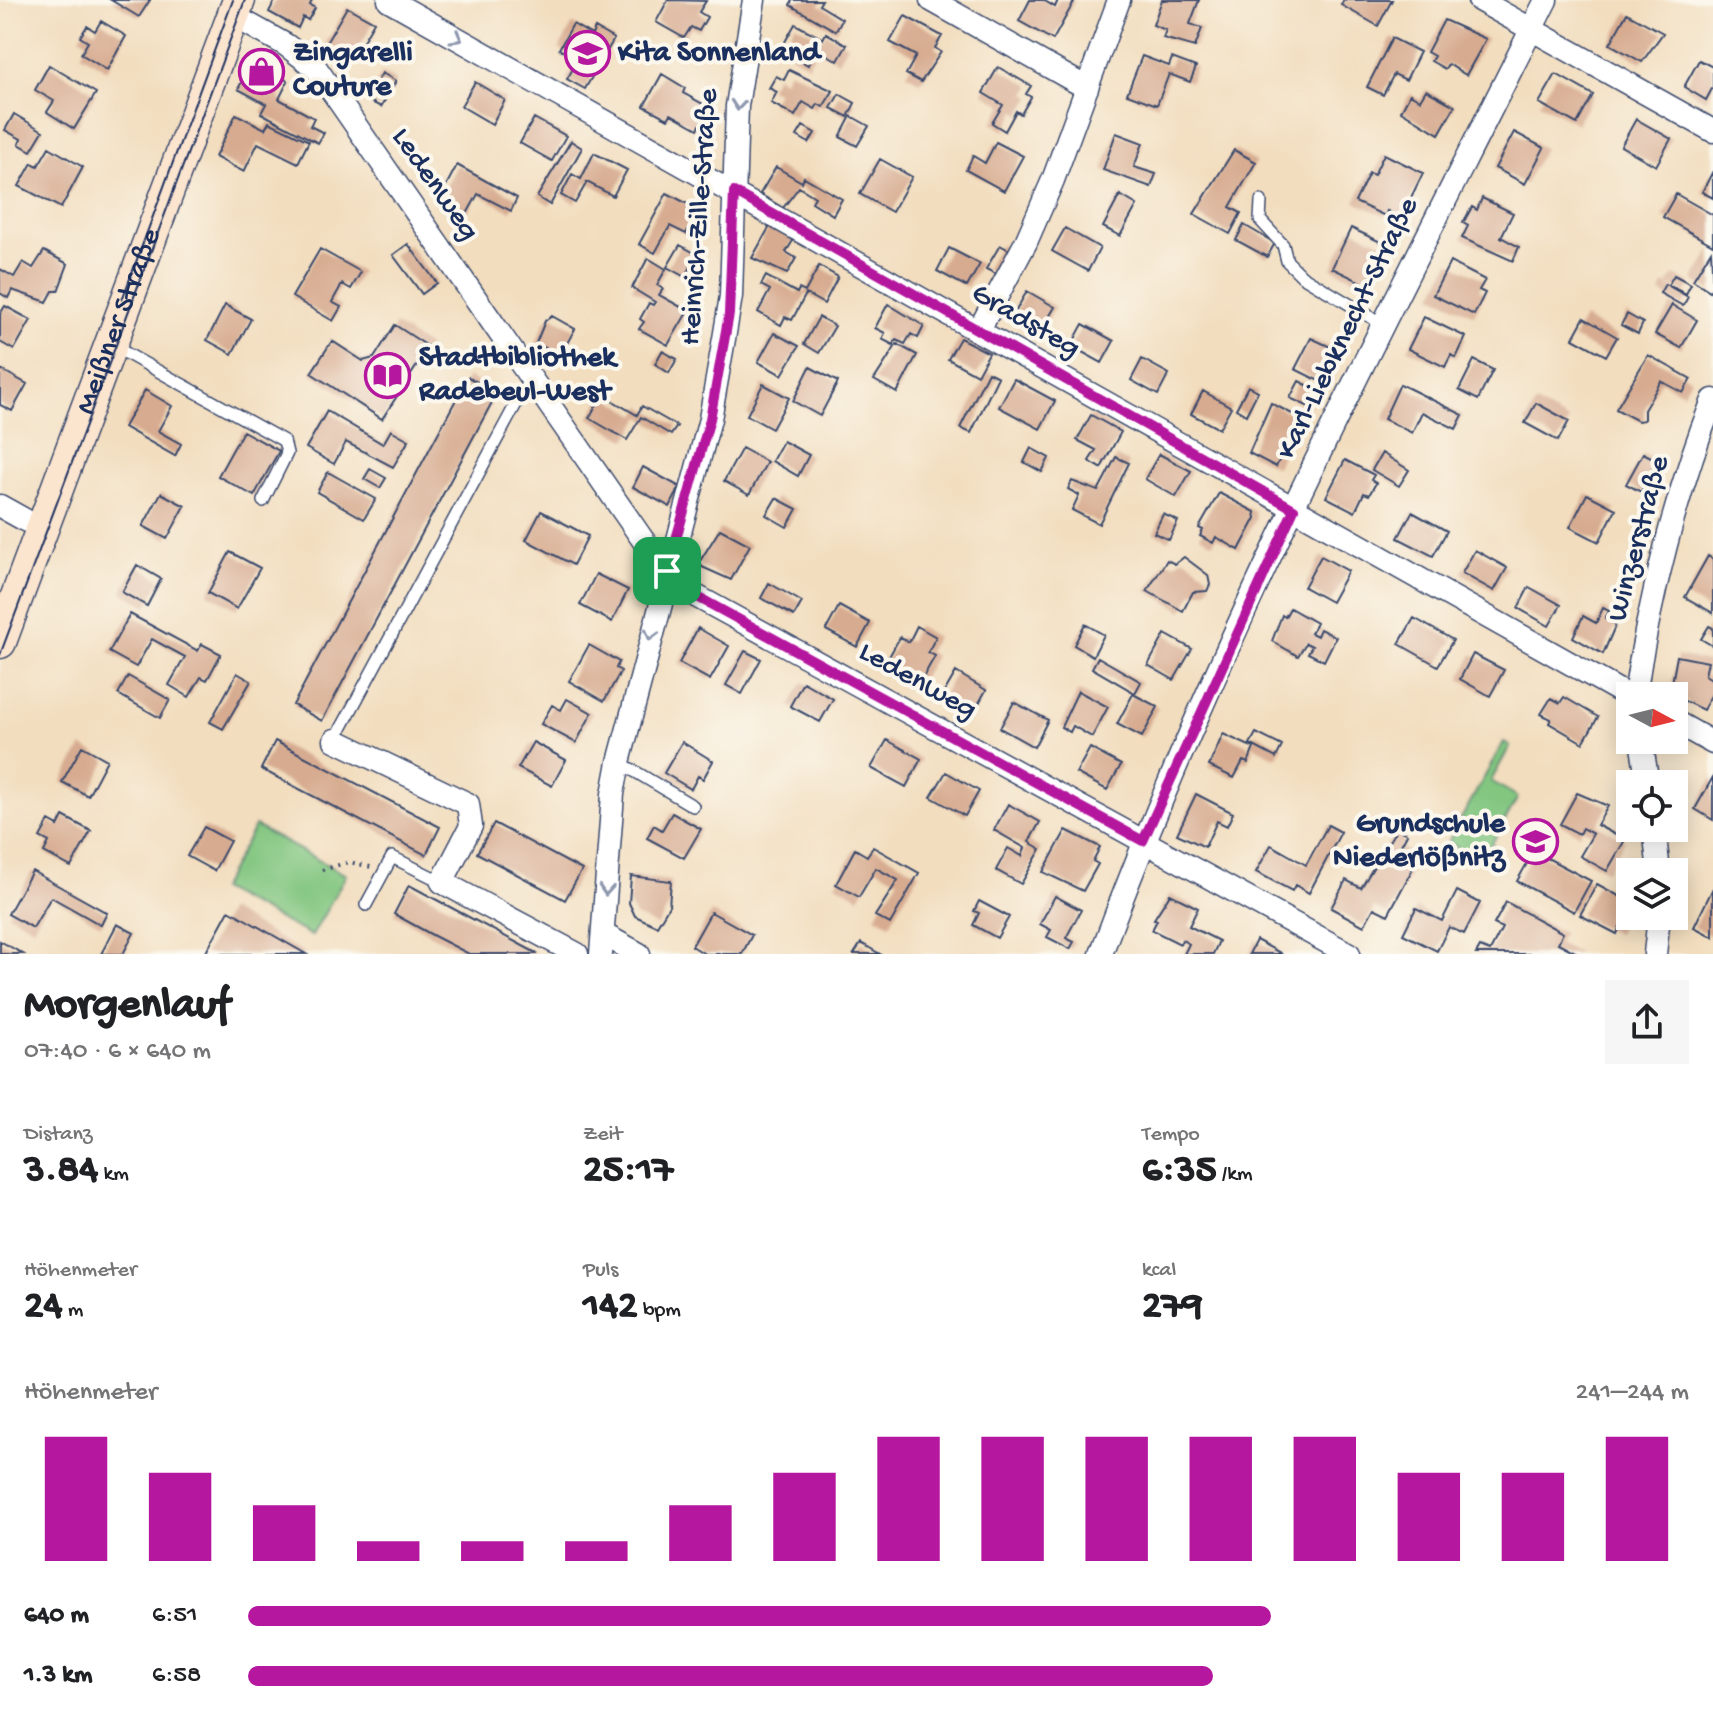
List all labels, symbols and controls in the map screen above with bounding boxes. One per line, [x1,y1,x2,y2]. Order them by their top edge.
one-way arrow [448,28,463,44]
school or university icon: Kita Sonnenland [563,30,611,78]
place label: Zingarelli Couture [293,37,413,106]
place label: Kita Sonnenland [617,37,823,72]
shop icon: Zingarelli Couture [238,47,286,95]
street label: Heinrich-Zille-Straße [675,87,727,347]
one-way arrow [730,99,747,112]
street label: Ledenweg [382,122,486,248]
street label: Karl-Liebknecht-Straße [1270,192,1428,466]
street label: Meißner Straße [69,223,170,419]
street label: Gradsteg [964,277,1086,367]
place label: Stadtbibliothek Radebeul-West [418,342,619,411]
library icon: Stadtbibliothek Radebeul-West [364,352,412,400]
street label: Winzerstraße [1601,452,1679,626]
pin [633,537,701,605]
icon: arrive [645,549,689,593]
one-way arrow [643,627,660,641]
street label: Ledenweg [852,635,982,729]
north arrow [1616,682,1688,754]
map controls [1616,682,1688,930]
button: locate [1616,770,1688,842]
place label: Grundschule Niederlößnitz [1333,808,1507,877]
school or university icon: Grundschule Niederlößnitz [1512,818,1560,866]
button: layers [1616,858,1688,930]
one-way arrow [598,884,615,897]
button: share [1605,980,1689,1064]
text: Morgenlauf [24,981,230,1033]
text: 07:40 · 6 × 640 m [24,1037,211,1068]
text: Distanz [24,1122,93,1148]
text: Zeit [583,1122,622,1148]
text: Tempo [1142,1122,1200,1148]
text: 3.84 [24,1148,98,1195]
text: 25:17 [583,1148,673,1195]
text: 6:35 [1142,1148,1217,1195]
text: km [98,1162,129,1188]
text: /km [1217,1162,1253,1188]
text: Höhenmeter [24,1258,137,1284]
text: Puls [583,1258,618,1284]
text: kcal [1142,1258,1176,1284]
text: 24 [24,1284,63,1331]
text: 142 [583,1284,638,1331]
text: 279 [1142,1284,1202,1331]
text: m [63,1298,83,1324]
text: bpm [638,1298,681,1324]
text: Höhenmeter [24,1378,157,1409]
text: 241–244 m [1576,1378,1689,1409]
text: 640 m [24,1601,89,1632]
text: 6:51 [152,1601,198,1632]
text: 1.3 km [24,1661,92,1692]
text: 6:58 [152,1661,201,1692]

